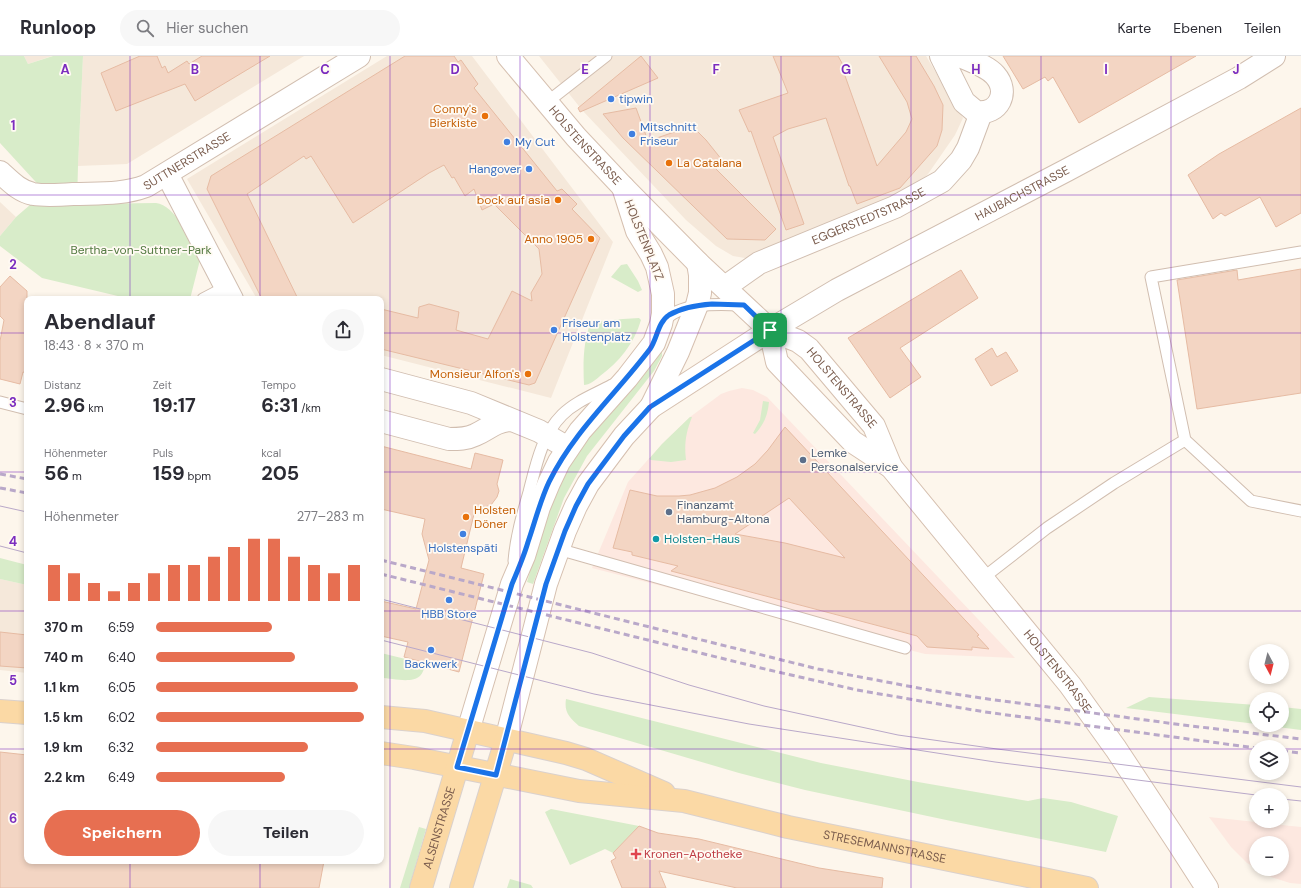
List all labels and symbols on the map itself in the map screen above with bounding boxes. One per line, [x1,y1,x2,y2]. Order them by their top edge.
text: A [60,61,70,78]
text: B [191,61,199,78]
text: C [320,61,330,78]
text: D [450,61,460,78]
text: E [581,61,589,78]
text: F [712,61,720,78]
text: G [841,61,851,78]
text: H [971,61,981,78]
text: I [1104,61,1108,78]
text: J [1232,61,1240,78]
place label: tipwin [619,91,653,107]
marker: tipwin [606,94,616,104]
place label: Conny's Bierkiste [430,101,477,131]
street label: HOLSTENSTRASSE [545,102,625,188]
marker: Conny's Bierkiste [480,111,490,121]
text: 1 [11,117,15,134]
place label: Mitschnitt Friseur [640,119,697,149]
street label: SUTTNERSTRASSE [140,128,234,194]
marker: Mitschnitt Friseur [627,129,637,139]
place label: My Cut [515,134,555,150]
marker: My Cut [502,137,512,147]
place label: La Catalana [677,155,742,171]
marker: La Catalana [664,158,674,168]
place label: Hangover [469,161,522,177]
street label: HAUBACHSTRASSE [972,162,1072,225]
marker: Hangover [524,164,534,174]
street label: EGGERSTEDTSTRASSE [810,184,929,248]
place label: bock auf asia [477,192,550,208]
marker: bock auf asia [553,195,563,205]
street label: HOLSTENPLATZ [621,197,667,283]
place label: Anno 1905 [524,231,583,247]
marker: Anno 1905 [586,234,596,244]
park label: Bertha-von-Suttner-Park [70,242,212,258]
text: 2 [9,256,17,273]
pin [753,313,787,347]
place label: Friseur am Holstenplatz [562,315,631,345]
marker: Friseur am Holstenplatz [549,325,559,335]
street label: HOLSTENSTRASSE [803,344,881,432]
place label: Monsieur Alfon's [430,366,520,382]
marker: Monsieur Alfon's [523,369,533,379]
text: 3 [9,394,17,411]
place label: Lemke Personalservice [811,445,898,475]
marker: Lemke Personalservice [798,455,808,465]
place label: Finanzamt Hamburg-Altona [677,497,770,527]
place label: Holsten Döner [474,502,516,532]
marker: Finanzamt Hamburg-Altona [664,507,674,517]
marker: Holsten Döner [461,512,471,522]
marker: Holstenspäti [458,529,468,539]
place label: Holsten-Haus [664,531,740,547]
text: 4 [9,533,17,550]
marker: Holsten-Haus [651,534,661,544]
place label: Holstenspäti [428,540,498,556]
marker: HBB Store [444,595,454,605]
place label: HBB Store [421,606,477,622]
street label: HOLSTENSTRASSE [1020,626,1095,716]
north arrow [1249,644,1289,684]
marker: Backwerk [426,645,436,655]
place label: Backwerk [405,656,457,672]
text: 5 [9,672,17,689]
street label: ALSENSTRASSE [419,784,459,871]
text: 6 [9,810,17,827]
street label: STRESEMANNSTRASSE [822,826,948,867]
place label: Kronen-Apotheke [644,846,742,862]
marker: Kronen-Apotheke [631,849,641,859]

